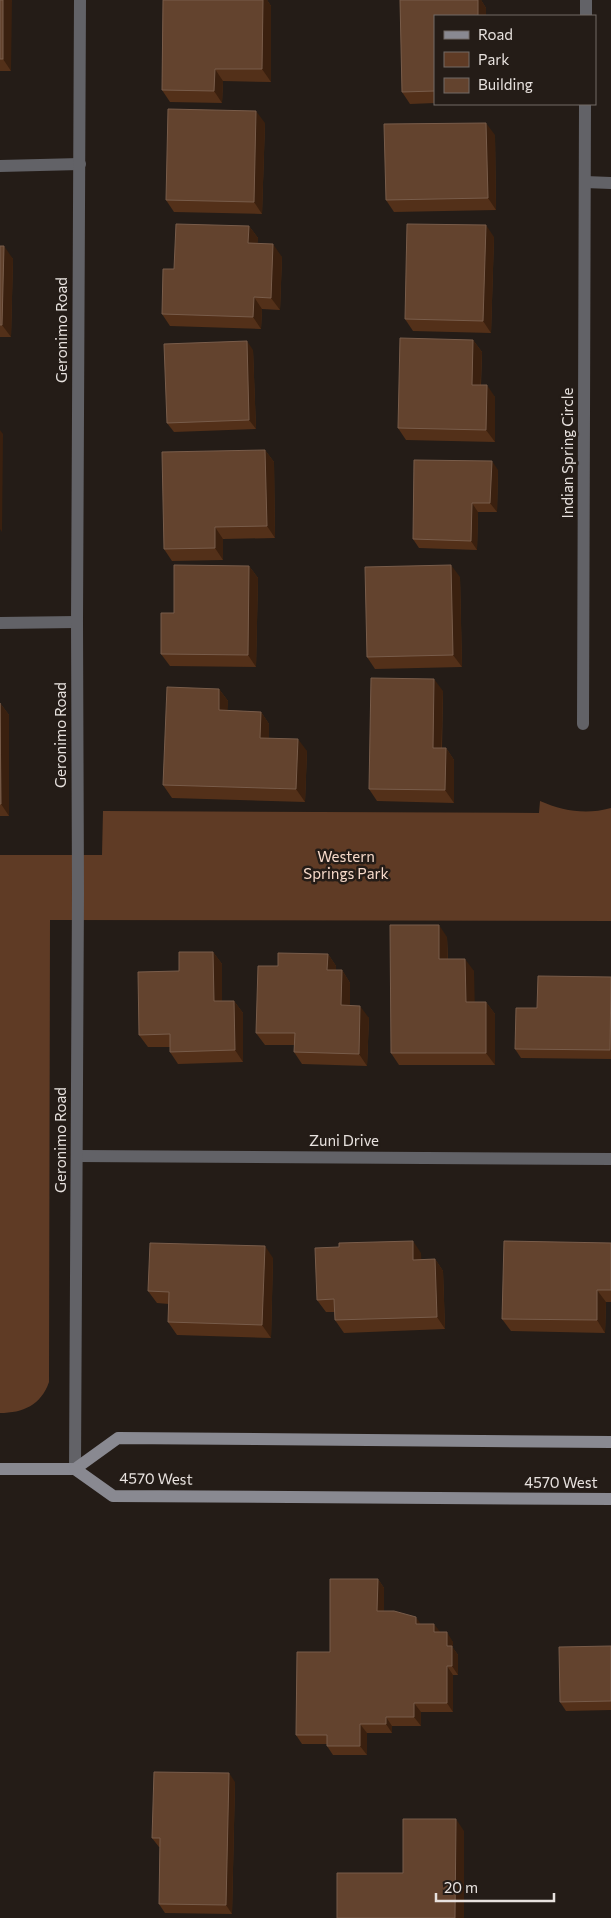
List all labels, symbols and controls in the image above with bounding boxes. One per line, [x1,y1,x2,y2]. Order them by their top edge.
legend [434,15,596,105]
text: Road [478,25,513,43]
text: Park [478,50,509,68]
text: Building [478,75,533,93]
street label: Geronimo Road [52,277,70,383]
street label: Indian Spring Circle [558,388,576,518]
street label: Geronimo Road [51,682,69,788]
park label: Western Springs Park [303,847,389,882]
street label: Geronimo Road [51,1087,69,1193]
street label: Zuni Drive [309,1131,379,1149]
street label: 4570 West [119,1468,193,1488]
street label: 4570 West [524,1473,598,1491]
scale bar [436,1870,554,1902]
text: 20 m [444,1878,478,1896]

